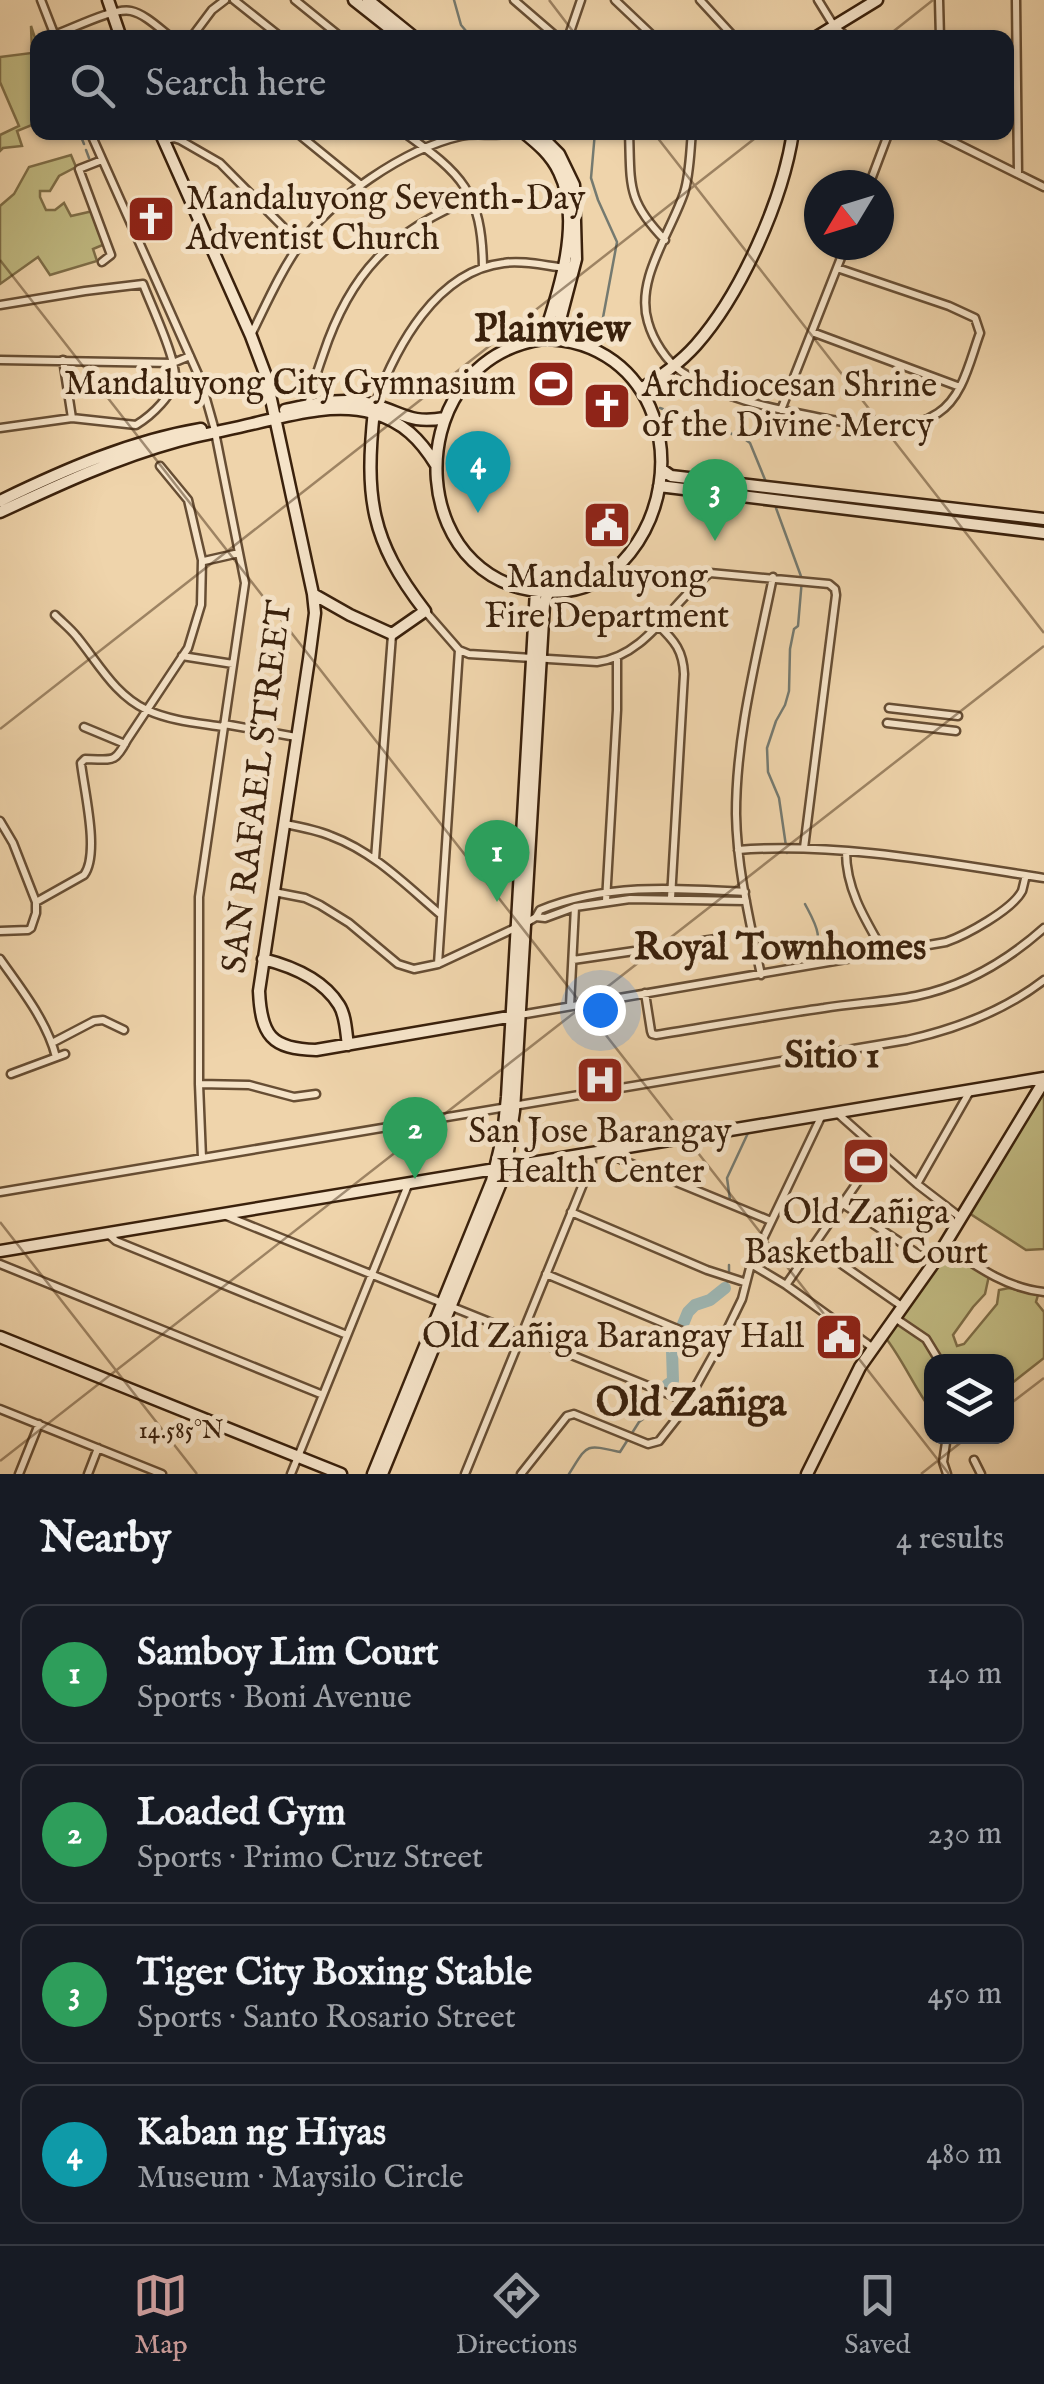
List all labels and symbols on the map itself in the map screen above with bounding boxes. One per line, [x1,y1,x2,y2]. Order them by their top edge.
north arrow [804,170,894,260]
place label: Mandaluyong Seventh-Day Adventist Church [185,177,586,262]
church icon: Mandaluyong Seventh-Day Adventist Church [125,193,177,245]
district label: Plainview [474,305,632,356]
sports icon: Mandaluyong City Gymnasium [525,358,577,410]
place label: Mandaluyong City Gymnasium [64,362,516,407]
place label: Archdiocesan Shrine of the Divine Mercy [641,364,937,449]
church icon: Archdiocesan Shrine of the Divine Mercy [581,380,633,432]
pin: 4 [446,430,510,513]
pin: 3 [682,458,748,541]
public building icon: Mandaluyong Fire Department [581,499,633,551]
place label: Mandaluyong Fire Department [485,555,729,640]
street label: SAN RAFAEL STREET [213,598,303,976]
pin: 1 [464,820,530,902]
district label: Royal Townhomes [634,925,926,973]
your location [575,985,626,1036]
district label: Sitio 1 [784,1033,880,1081]
hospital icon: San Jose Barangay Health Center [574,1054,626,1106]
pin: 2 [382,1096,448,1179]
place label: San Jose Barangay Health Center [468,1110,733,1195]
sports icon: Old Zañiga Basketball Court [840,1135,892,1187]
place label: Old Zañiga Basketball Court [744,1191,988,1276]
public building icon: Old Zañiga Barangay Hall [813,1311,865,1363]
place label: Old Zañiga Barangay Hall [422,1315,804,1360]
district label: Old Zañiga [596,1379,787,1430]
text: 14.585°N [139,1415,223,1447]

